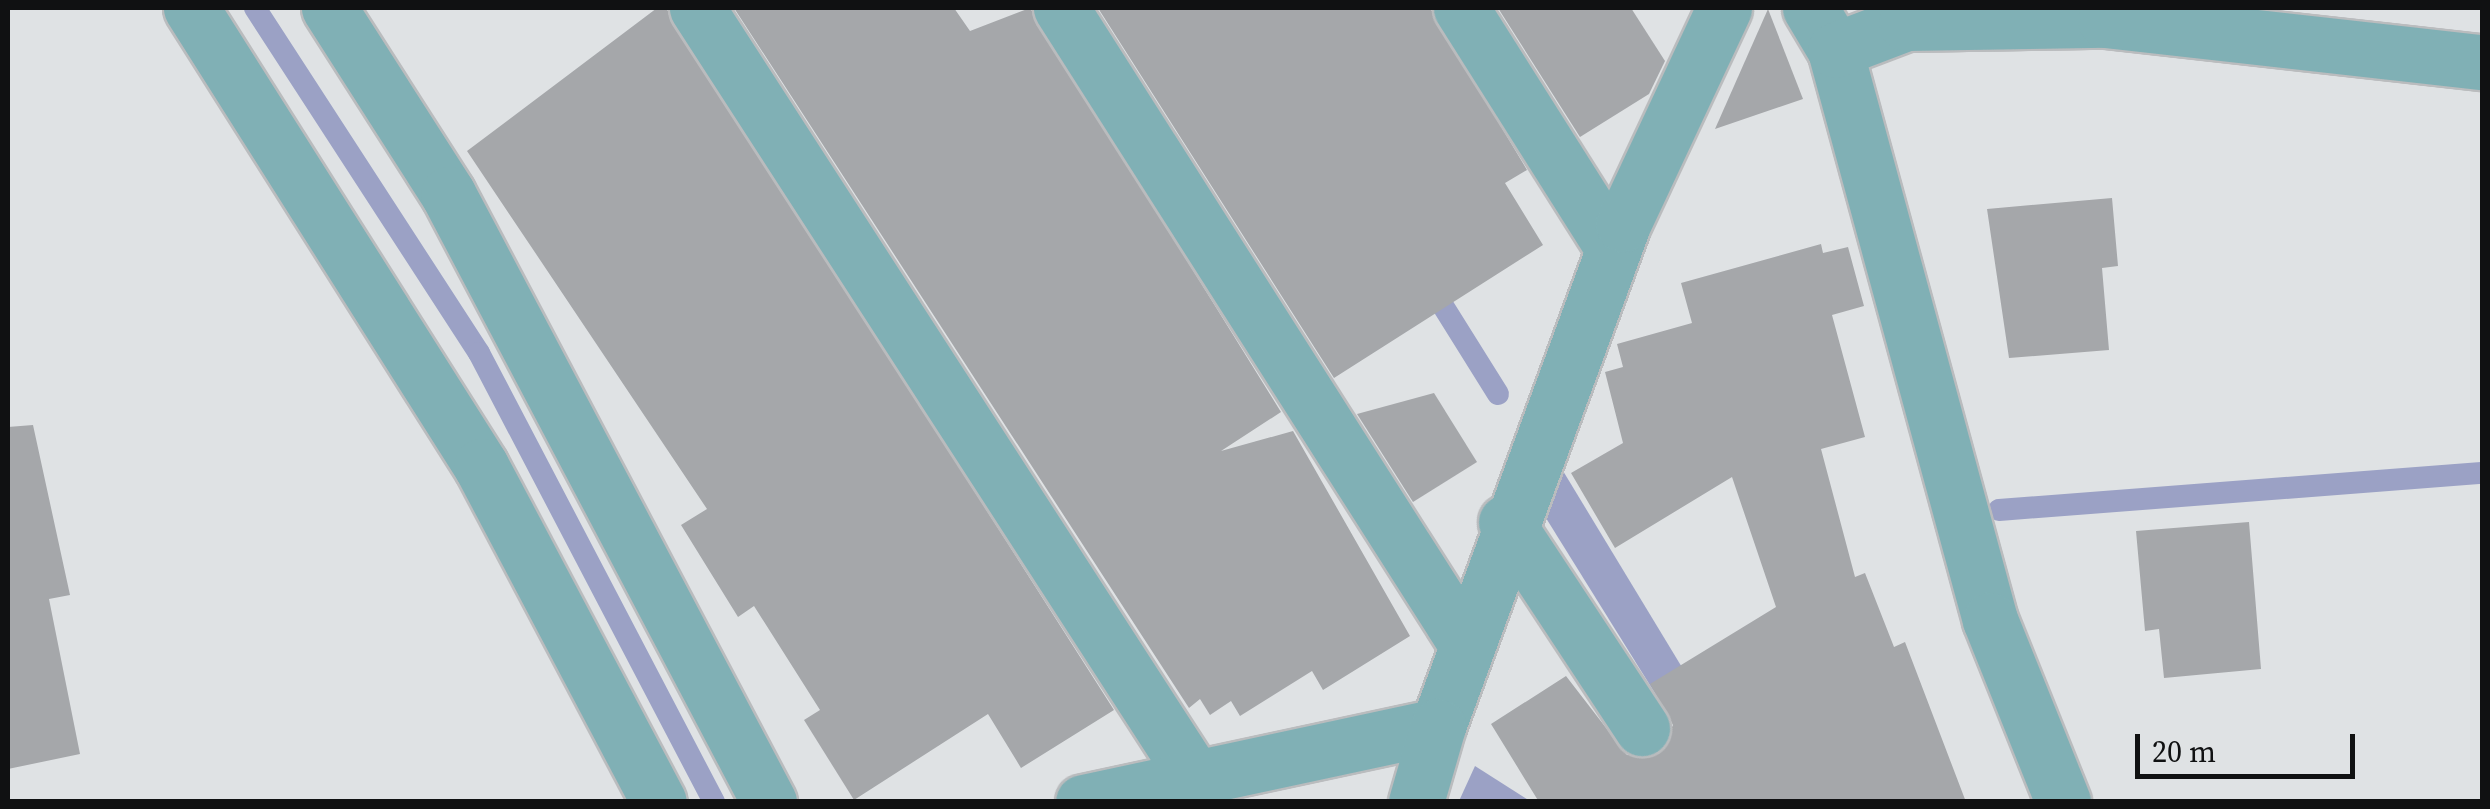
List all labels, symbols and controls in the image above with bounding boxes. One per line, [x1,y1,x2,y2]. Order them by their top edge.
scale bar [2140,714,2360,776]
text: 20 m [2152,731,2216,772]

